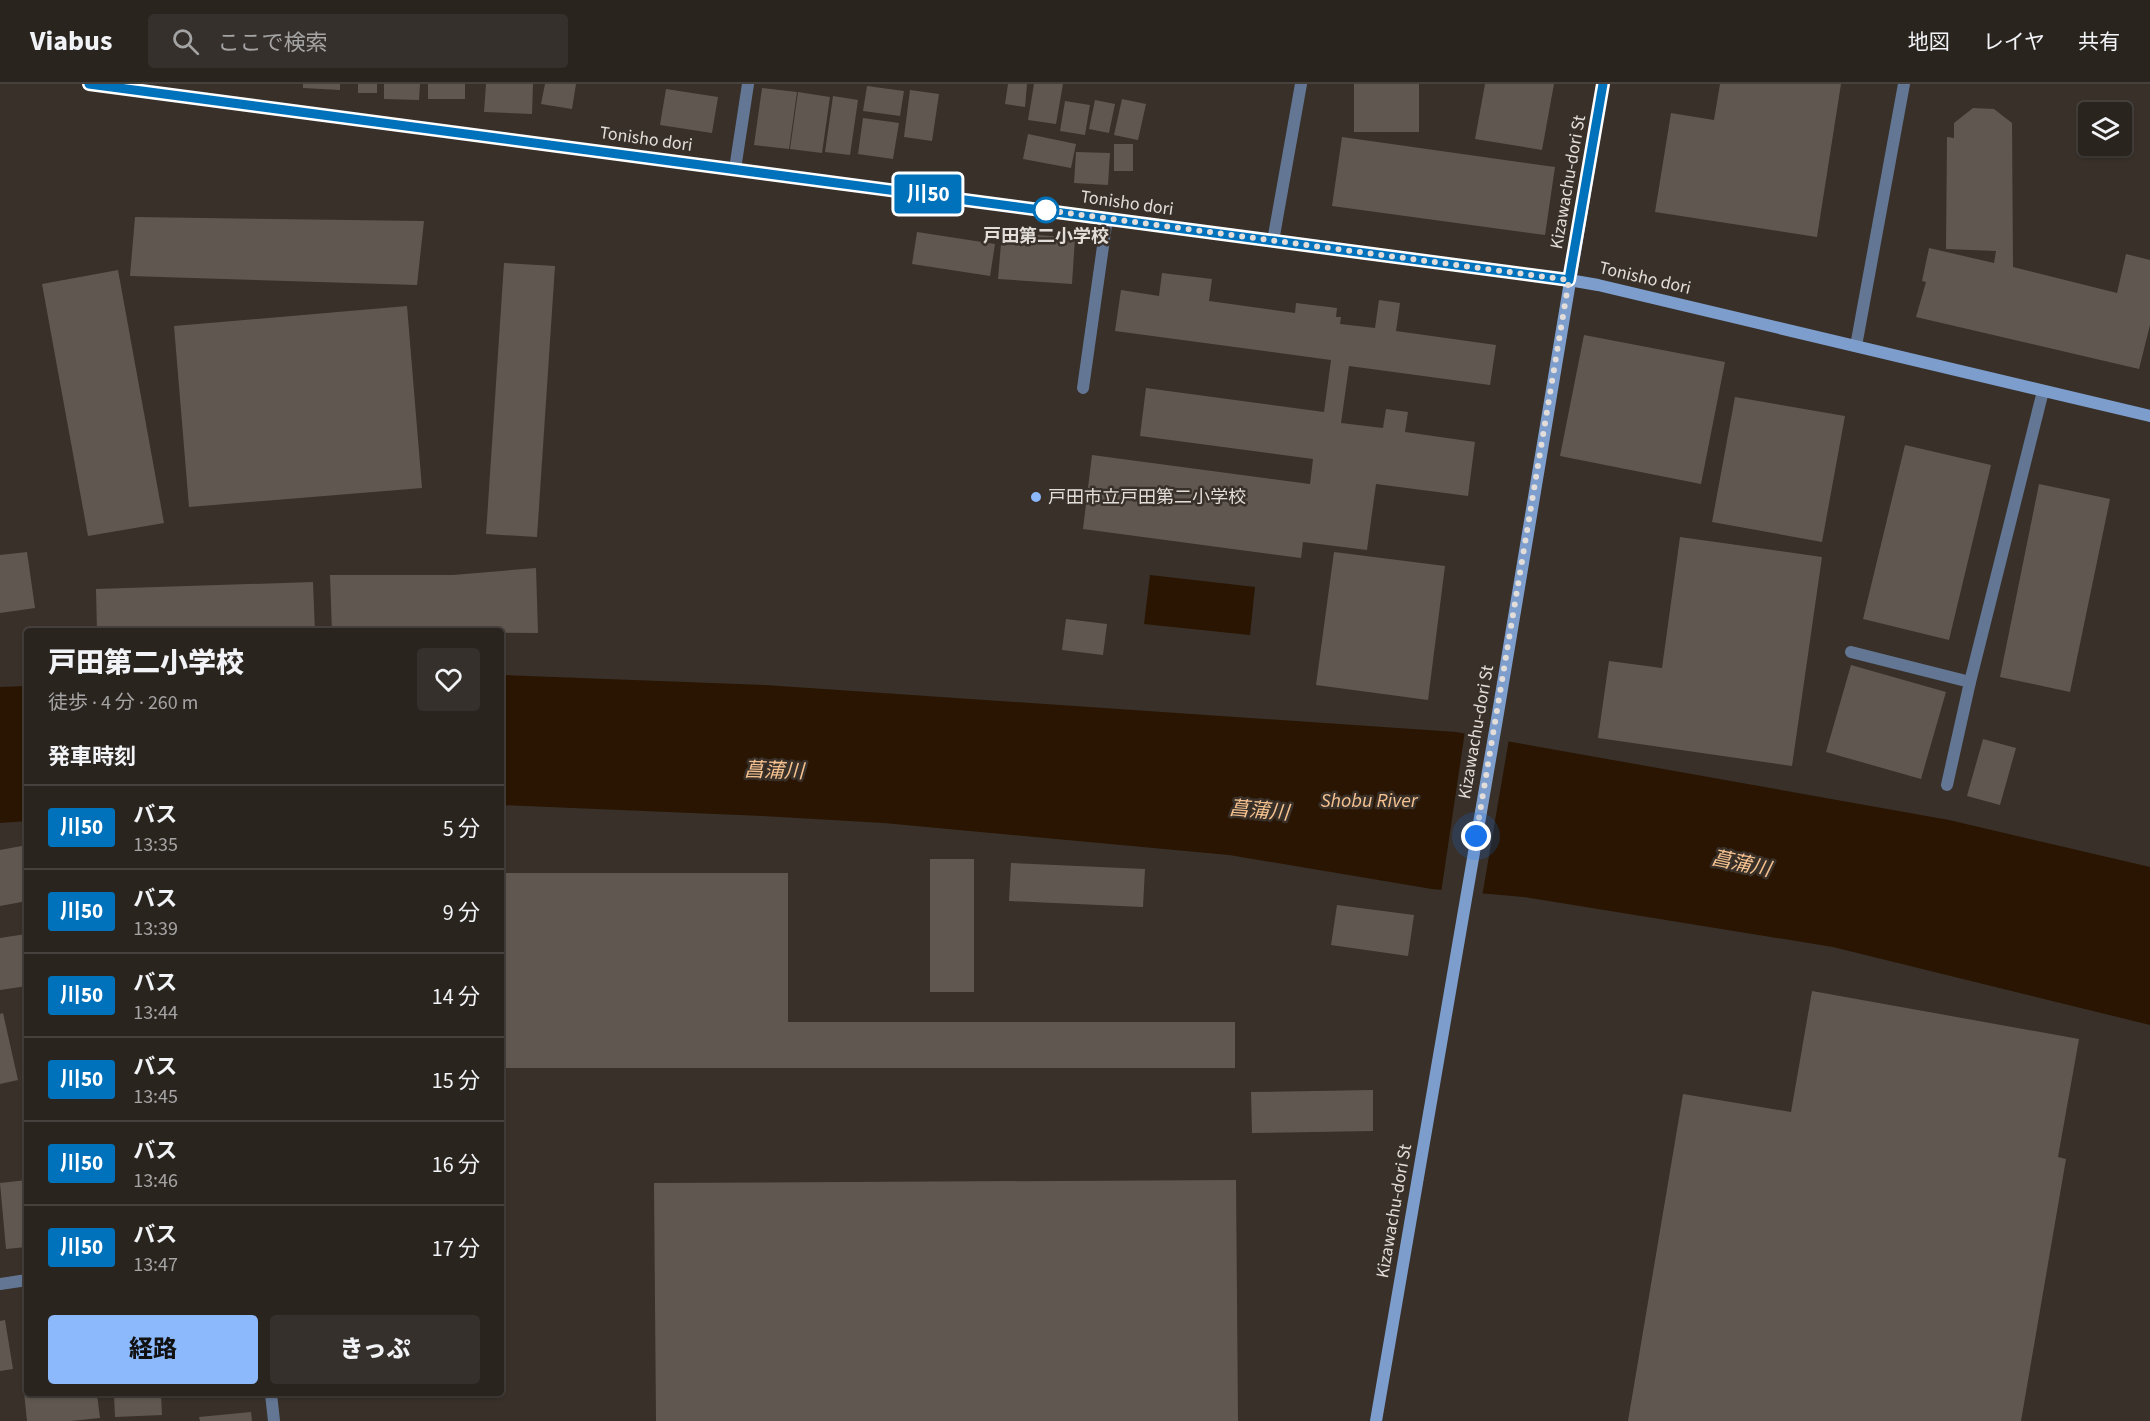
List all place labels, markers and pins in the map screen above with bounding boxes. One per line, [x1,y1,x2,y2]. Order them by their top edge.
marker: 戸田第二小学校 [1033,197,1059,223]
place label: 戸田第二小学校 [983,224,1109,249]
place label: 戸田市立戸田第二小学校 [1048,485,1246,510]
marker: 戸田市立戸田第二小学校 [1029,490,1043,504]

